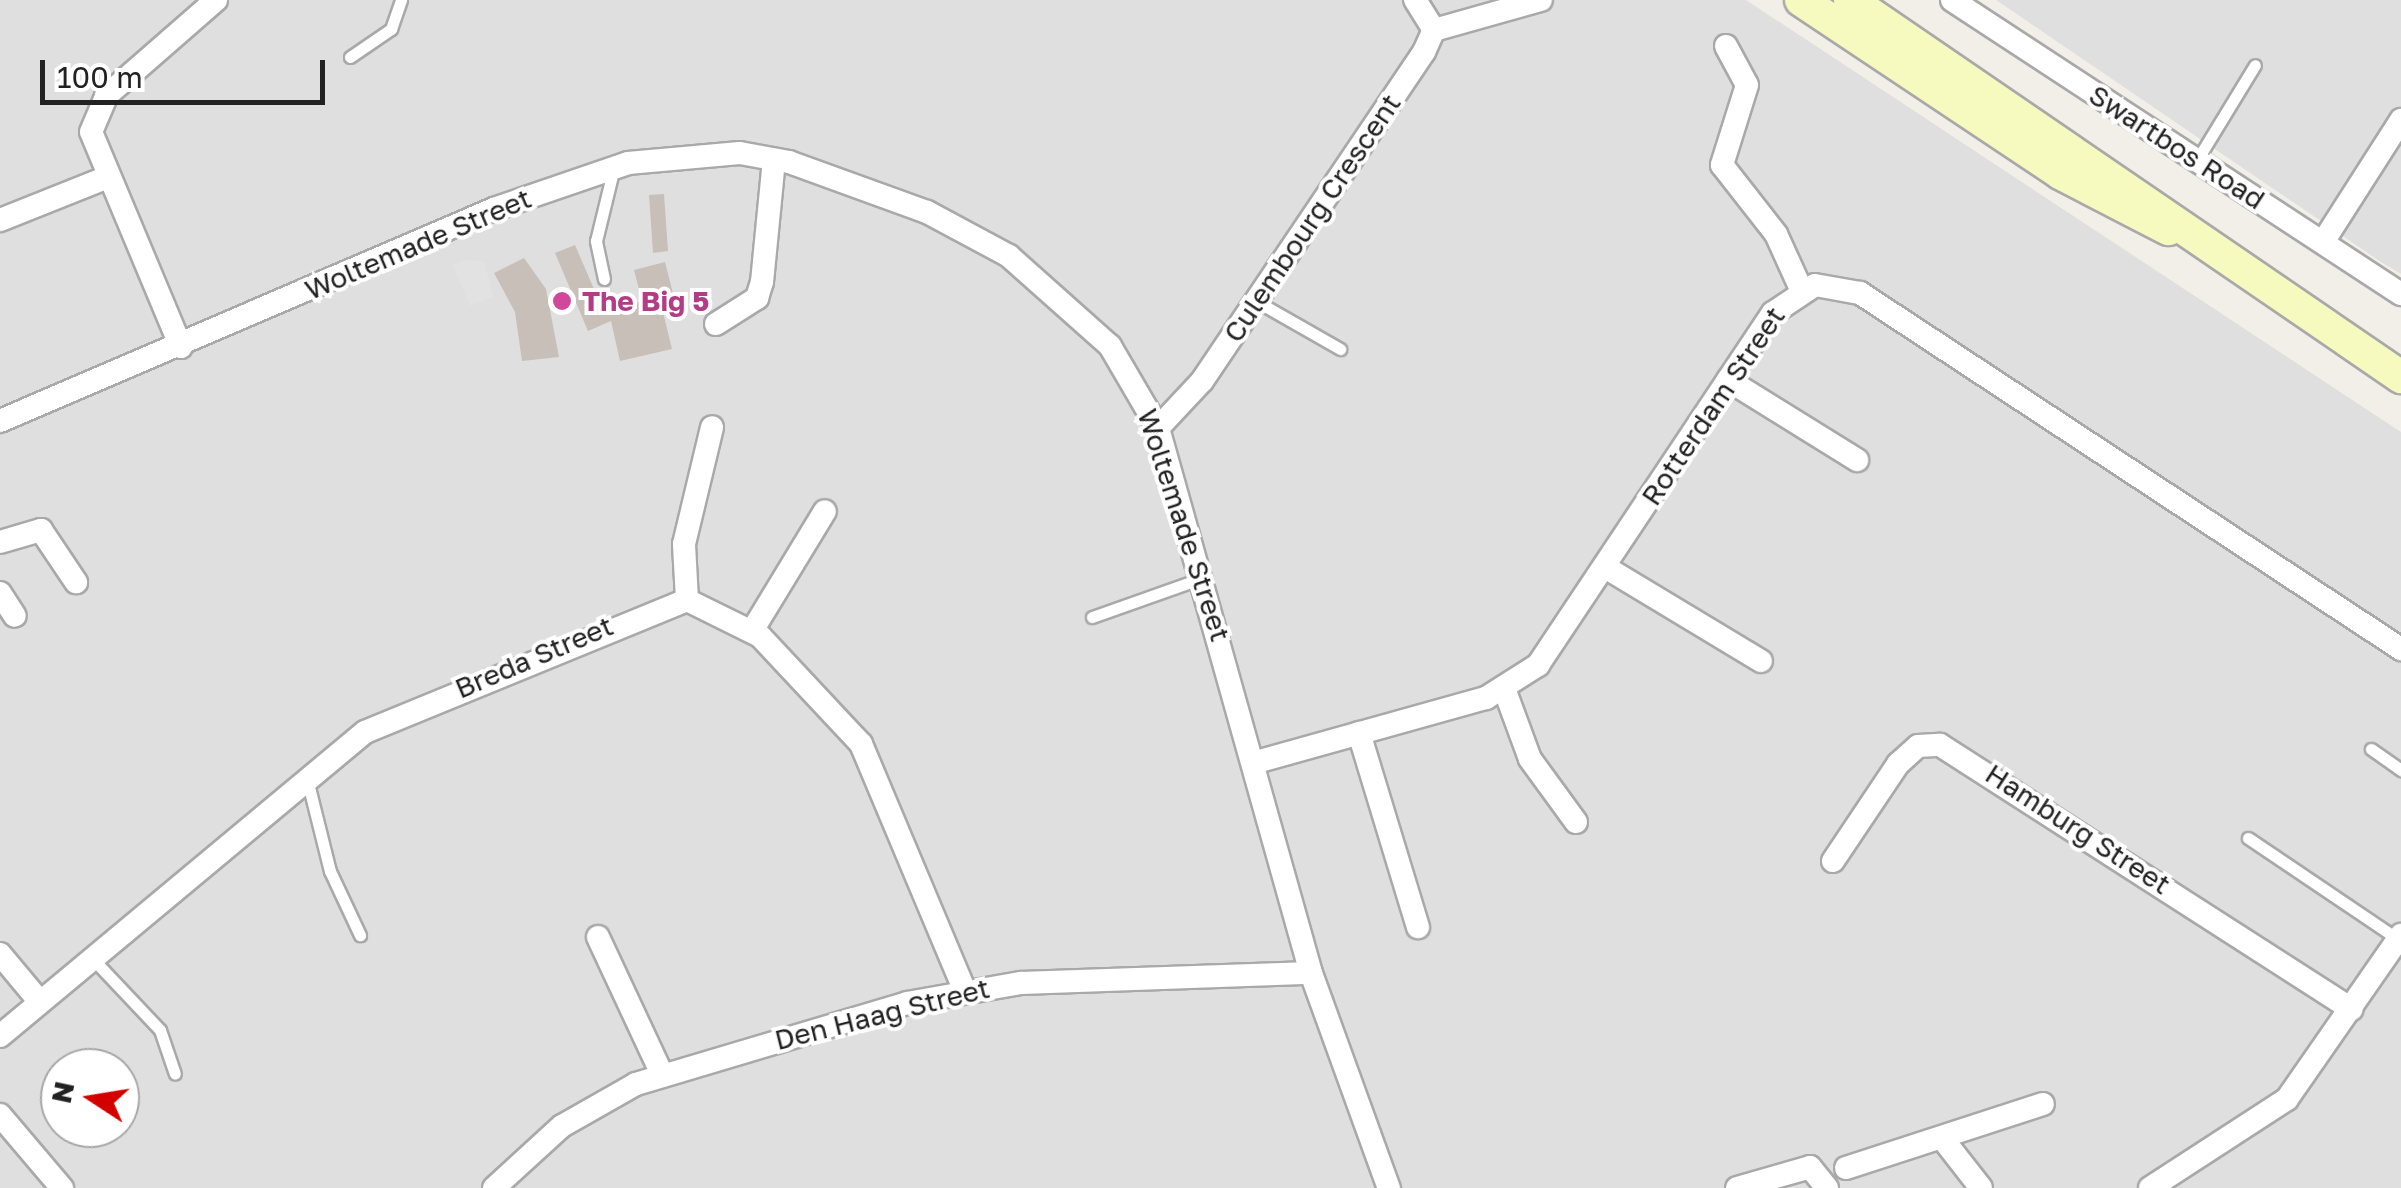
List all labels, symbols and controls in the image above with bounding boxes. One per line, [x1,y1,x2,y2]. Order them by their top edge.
scale bar [45,40,330,102]
text: 100 m [57,59,143,95]
street label: Swartbos Road [2083,78,2271,216]
street label: Culembourg Crescent [1216,88,1408,348]
street label: Woltemade Street [300,181,536,307]
place label: The Big 5 [582,284,709,318]
marker: The Big 5 [551,290,573,312]
street label: Rotterdam Street [1634,300,1792,512]
street label: Woltemade Street [1131,405,1237,645]
street label: Breda Street [450,609,618,705]
street label: Hamburg Street [1979,757,2177,901]
street label: Den Haag Street [771,971,993,1057]
north arrow [40,1048,140,1148]
text: N [44,1078,80,1106]

